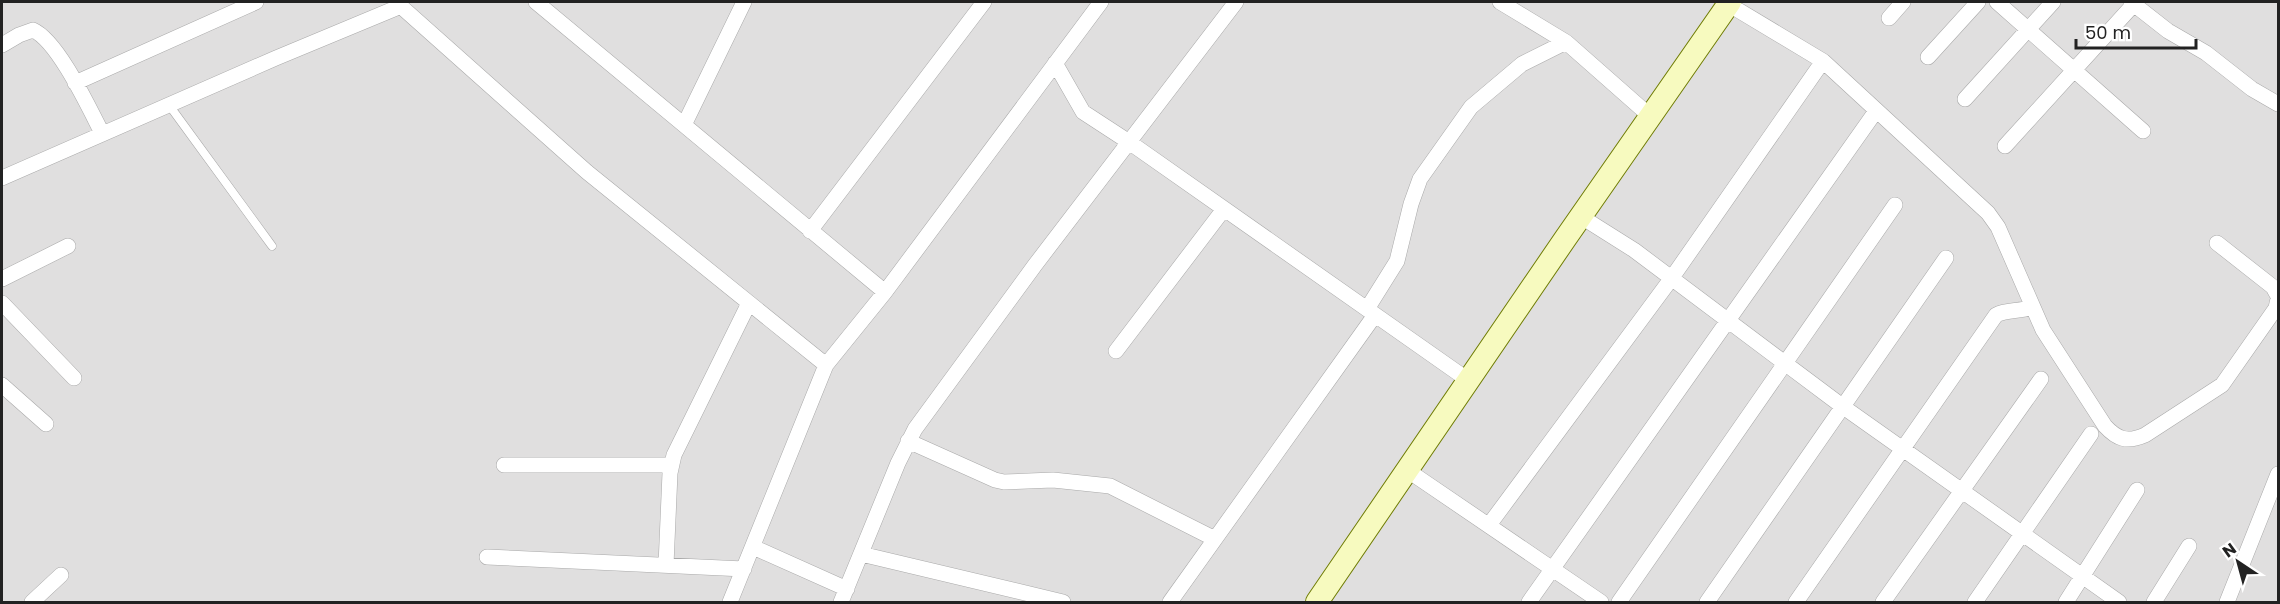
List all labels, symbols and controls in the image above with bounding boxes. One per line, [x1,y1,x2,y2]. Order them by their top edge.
scale bar [2076,12,2196,50]
text: 50 m [2085,20,2131,45]
north arrow [2208,532,2268,592]
text: N [2218,537,2241,563]

